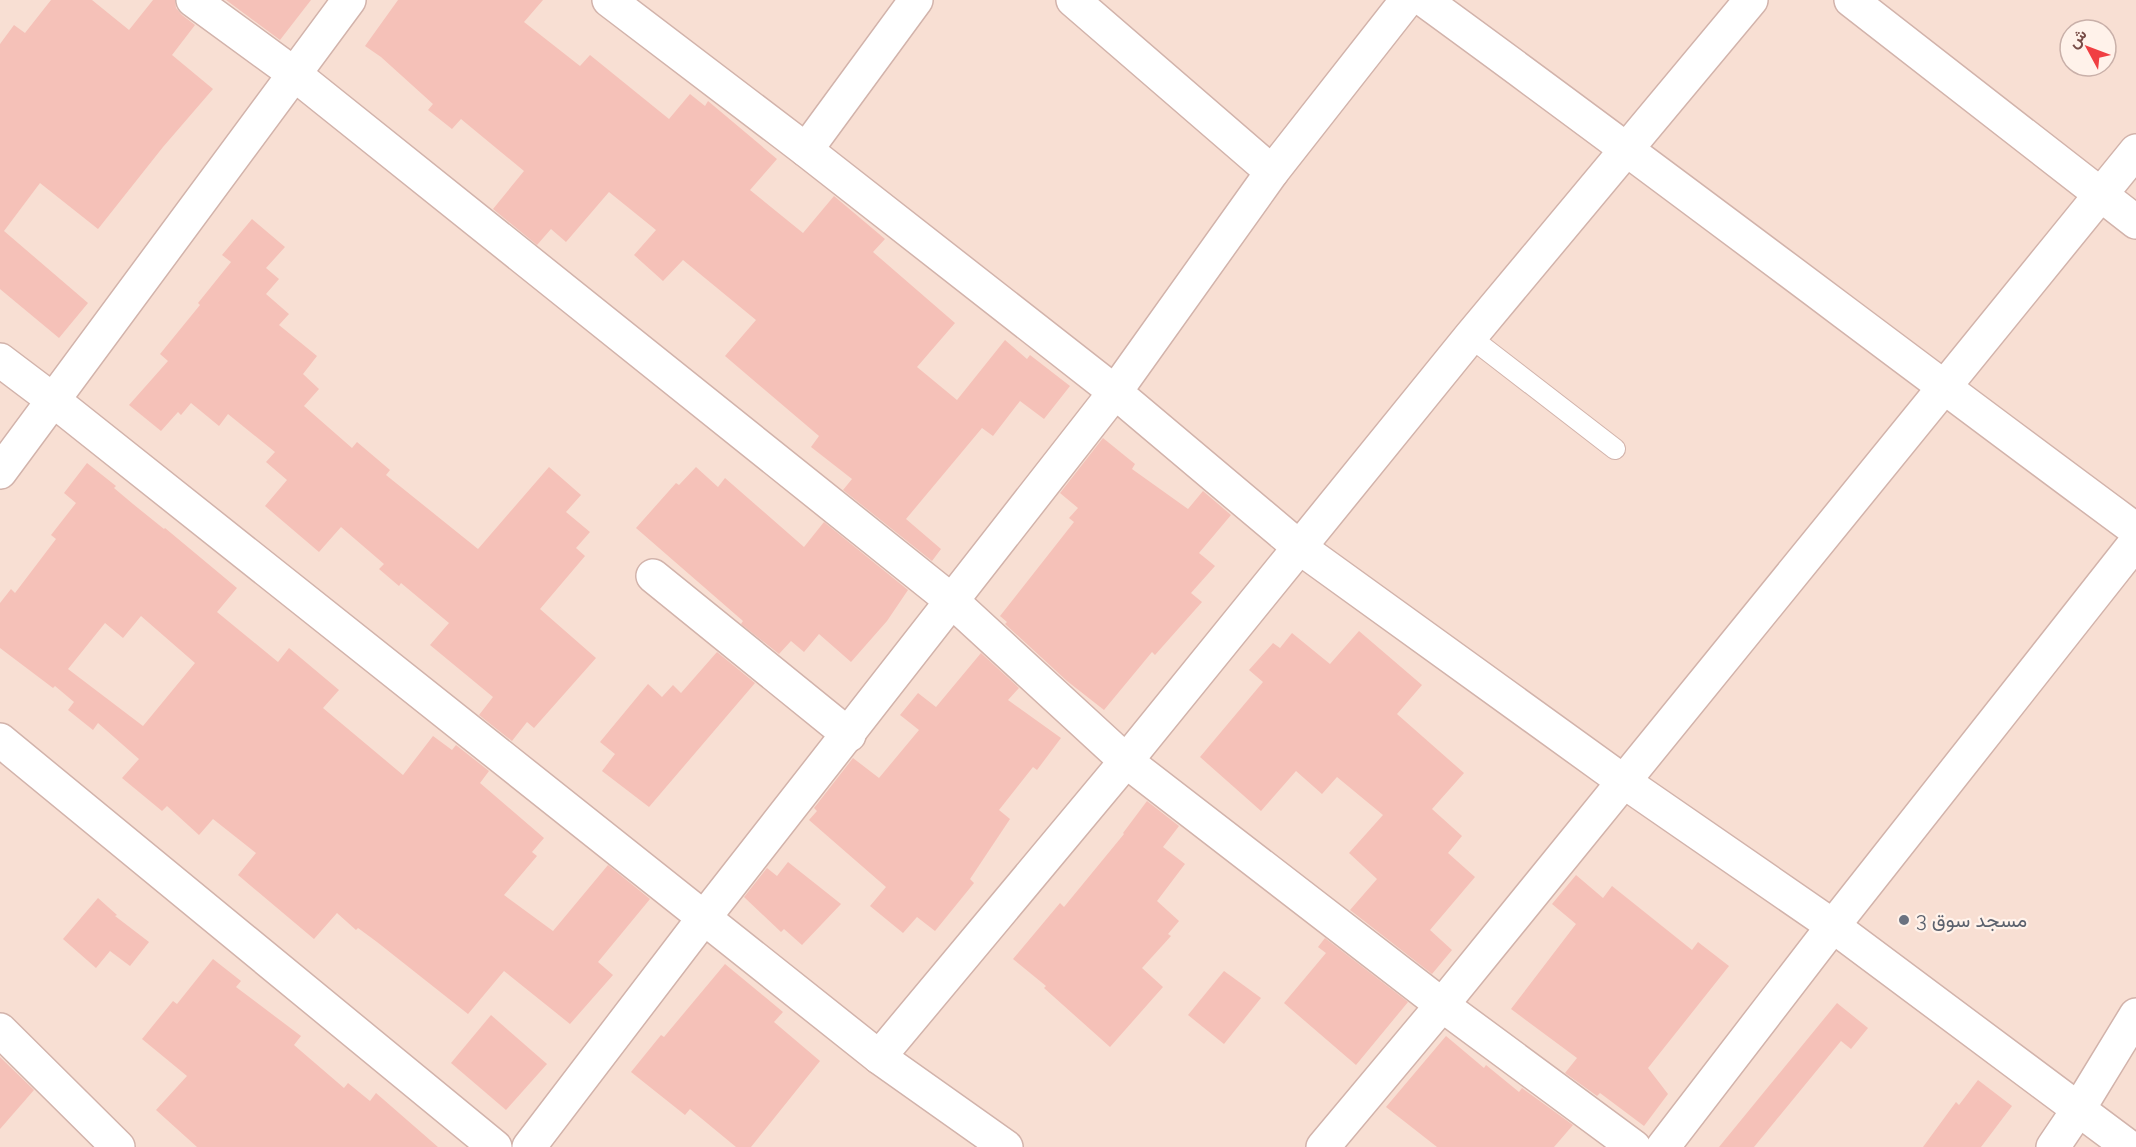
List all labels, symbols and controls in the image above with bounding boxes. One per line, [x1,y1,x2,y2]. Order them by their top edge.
north arrow [2058,18,2118,78]
text: ش [2064,25,2091,52]
place label: مسجد سوق 3 [1916,908,2027,933]
marker: مسجد سوق 3 [1897,913,1911,927]

